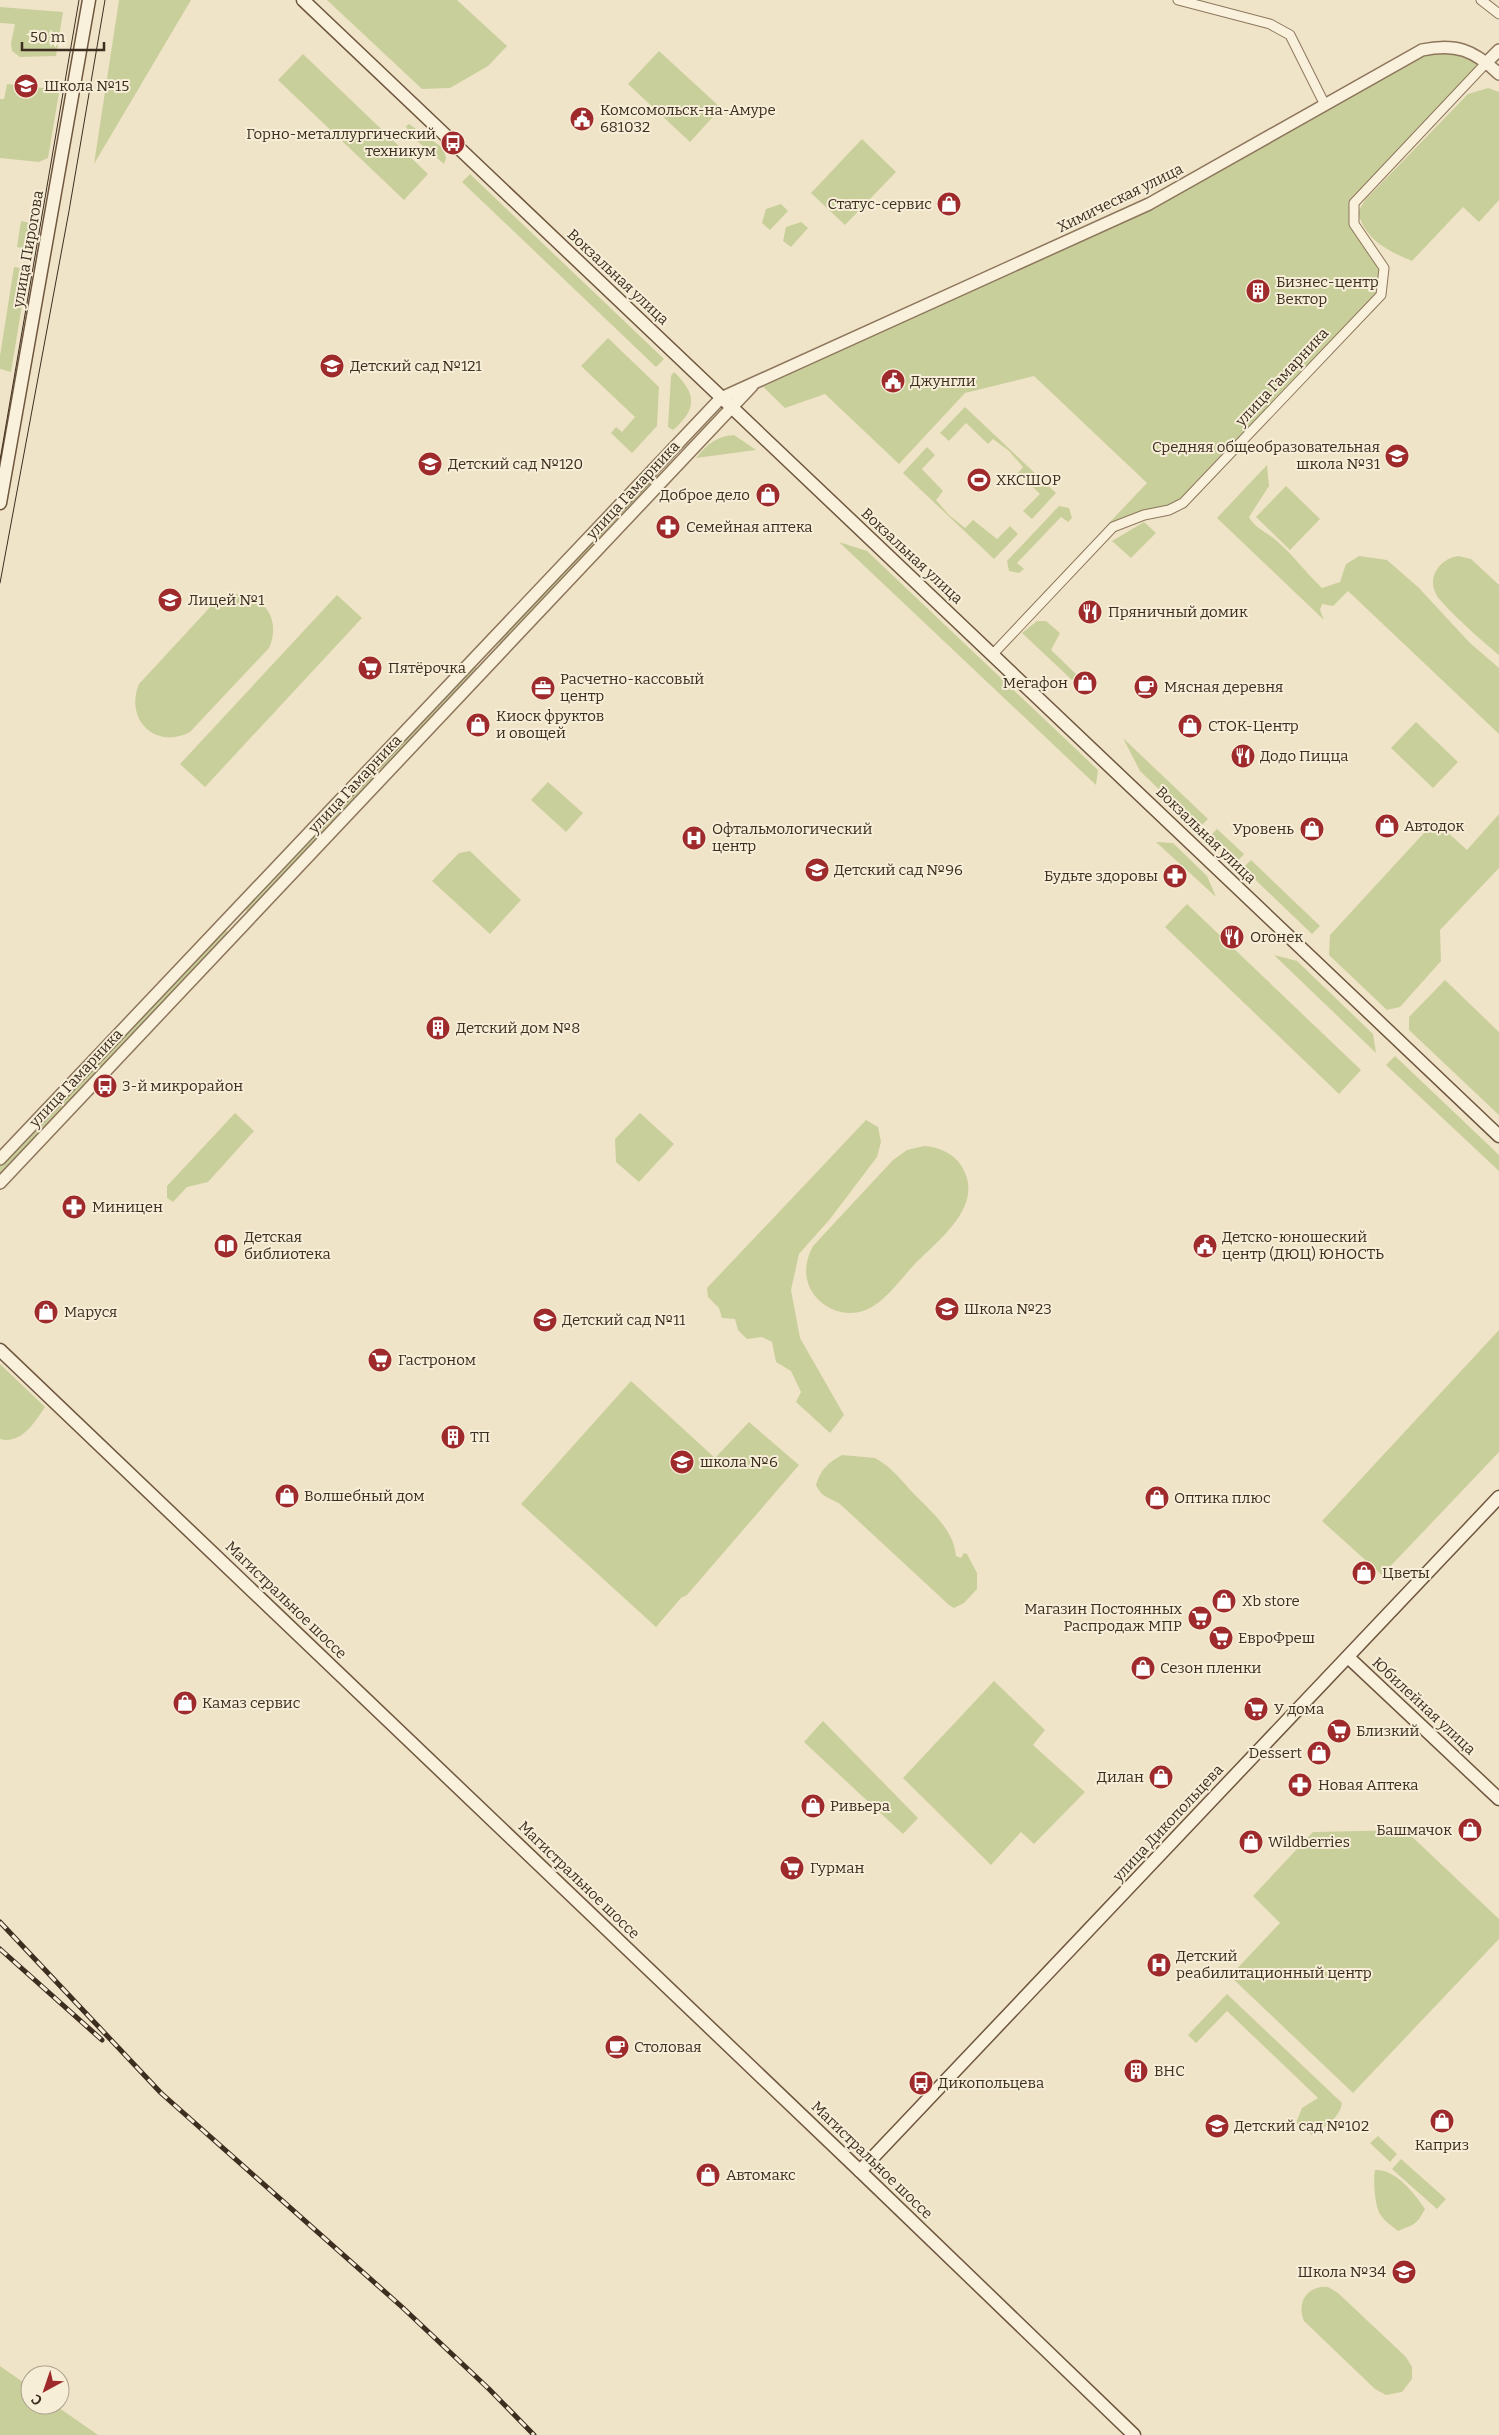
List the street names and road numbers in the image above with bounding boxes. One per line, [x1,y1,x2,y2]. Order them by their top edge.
street label: Химическая улица [1054,160,1186,236]
street label: улица Пирогова [9,189,47,310]
street label: Вокзальная улица [564,225,672,329]
street label: улица Гамарника [1231,324,1332,431]
street label: улица Гамарника [582,437,683,544]
street label: Вокзальная улица [858,504,966,608]
street label: улица Гамарника [304,731,405,838]
street label: Вокзальная улица [1152,783,1260,887]
street label: улица Гамарника [25,1025,126,1132]
street label: Магистральное шоссе [222,1537,350,1663]
street label: Юбилейная улица [1369,1653,1479,1759]
street label: улица Дикопольцева [1108,1761,1227,1886]
street label: Магистральное шоссе [515,1817,643,1943]
street label: Магистральное шоссе [808,2097,936,2223]

